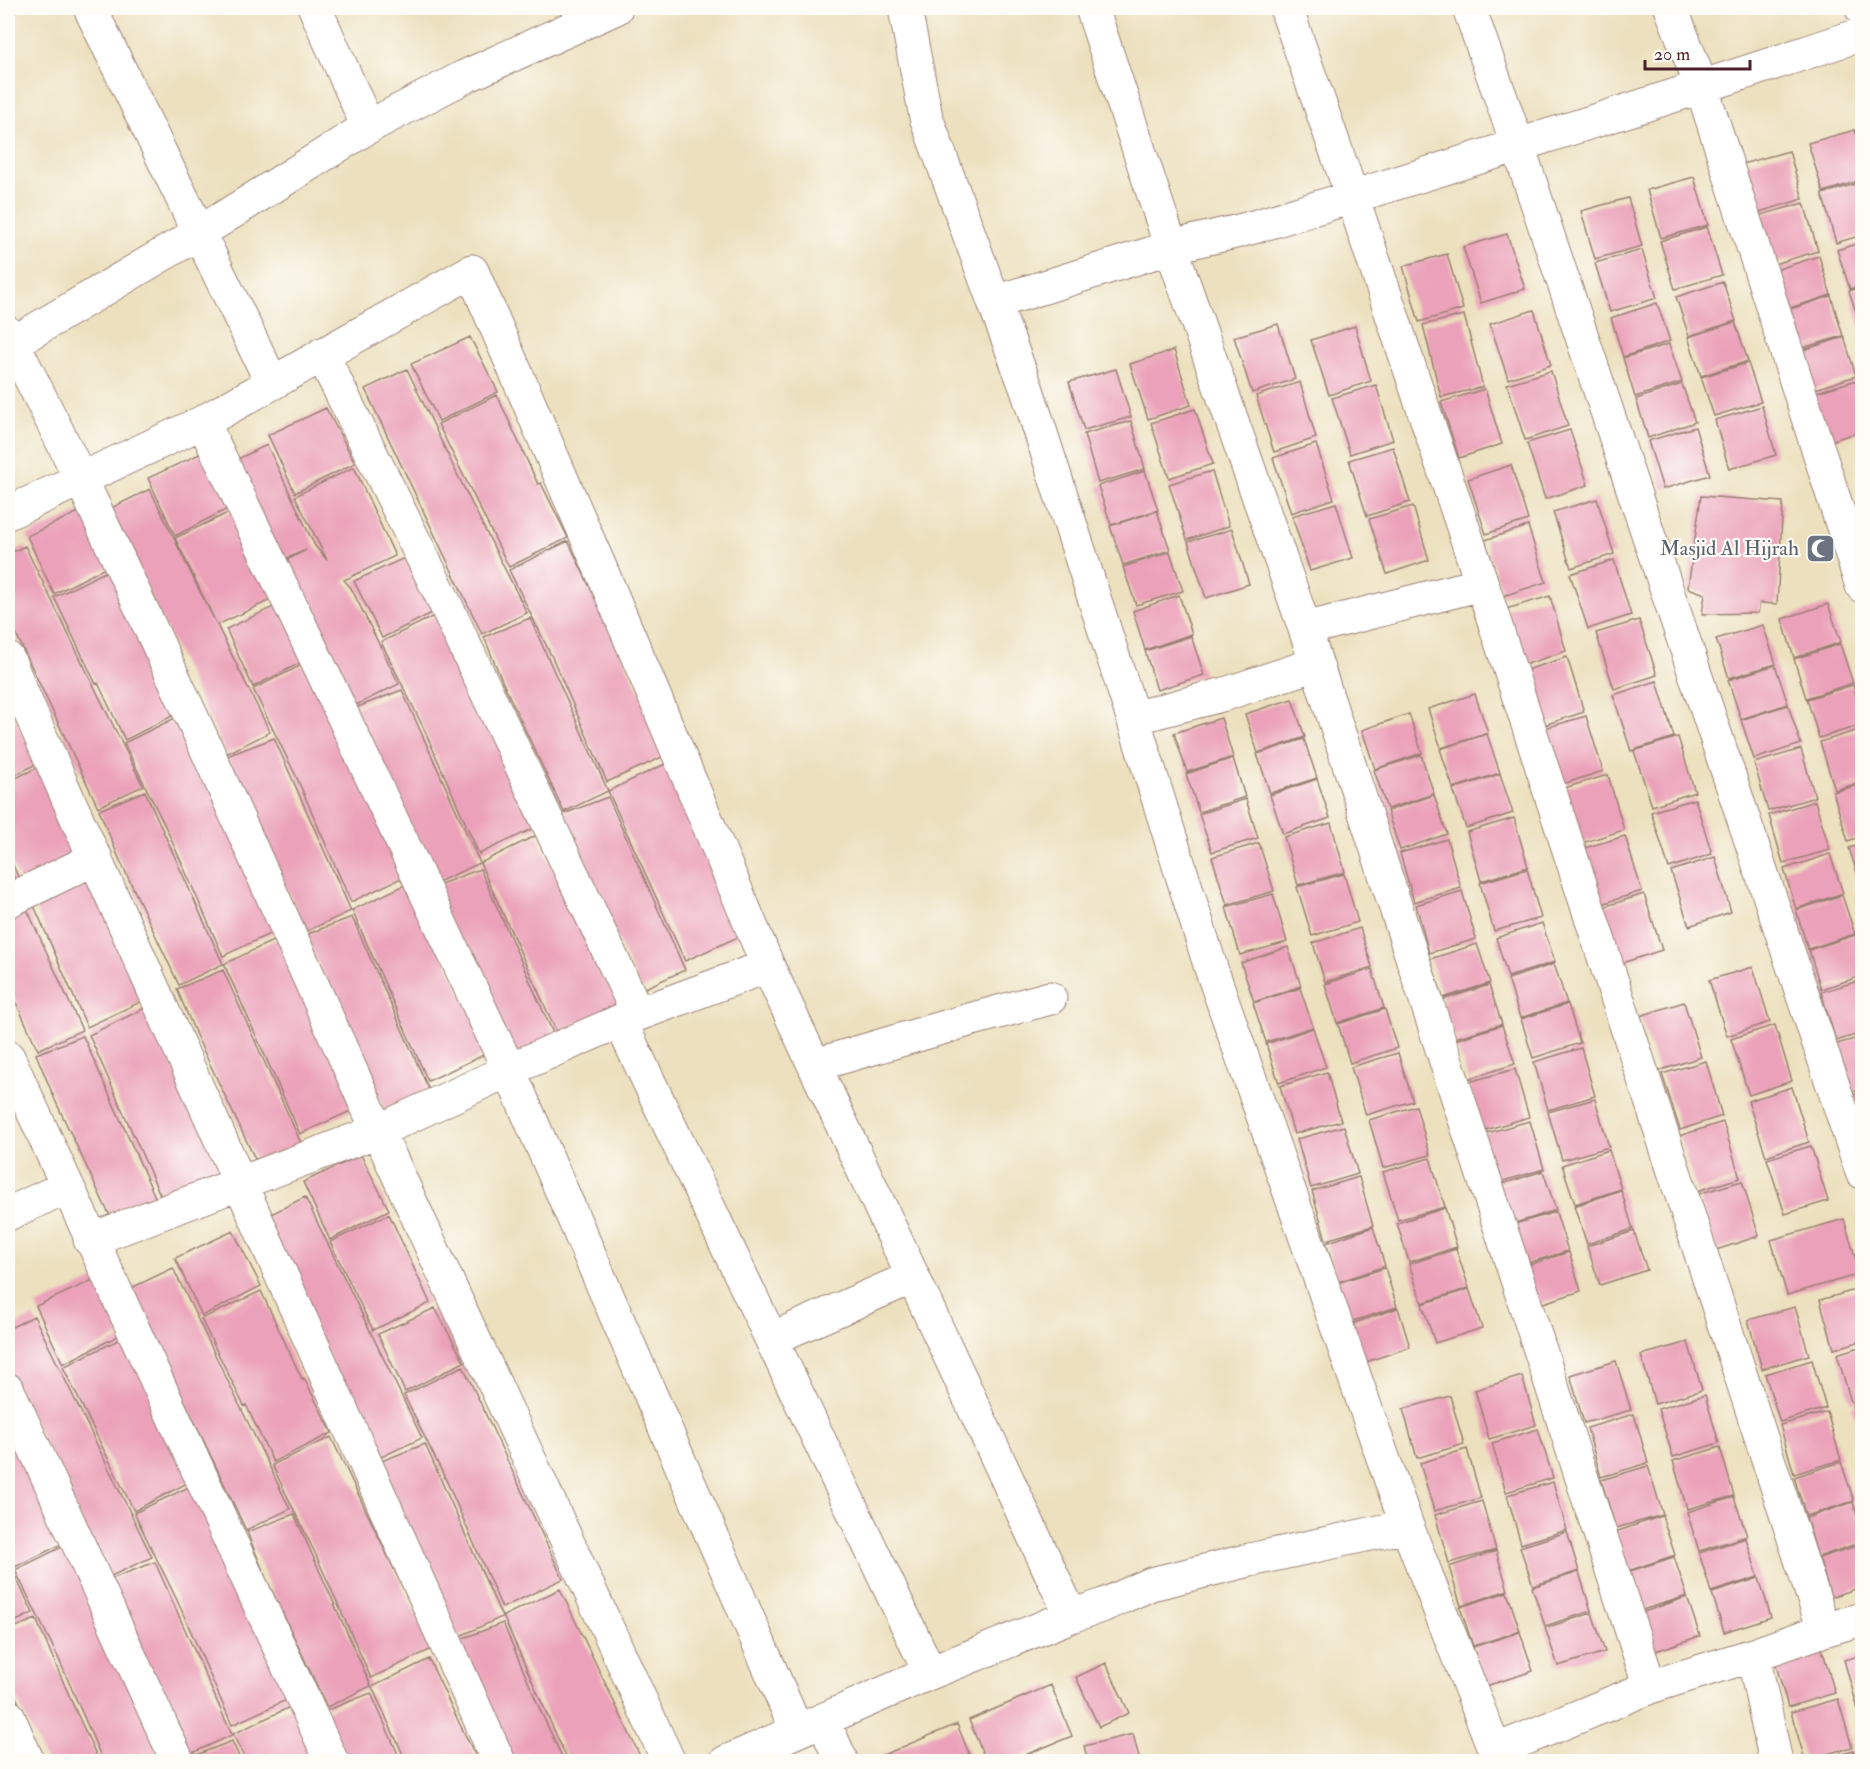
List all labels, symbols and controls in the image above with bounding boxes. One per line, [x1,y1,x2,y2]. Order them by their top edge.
scale bar [1645,33,1750,71]
text: 20 m [1654,43,1690,66]
mosque icon: Masjid Al Hijrah [1804,532,1836,564]
place label: Masjid Al Hijrah [1660,535,1799,562]

